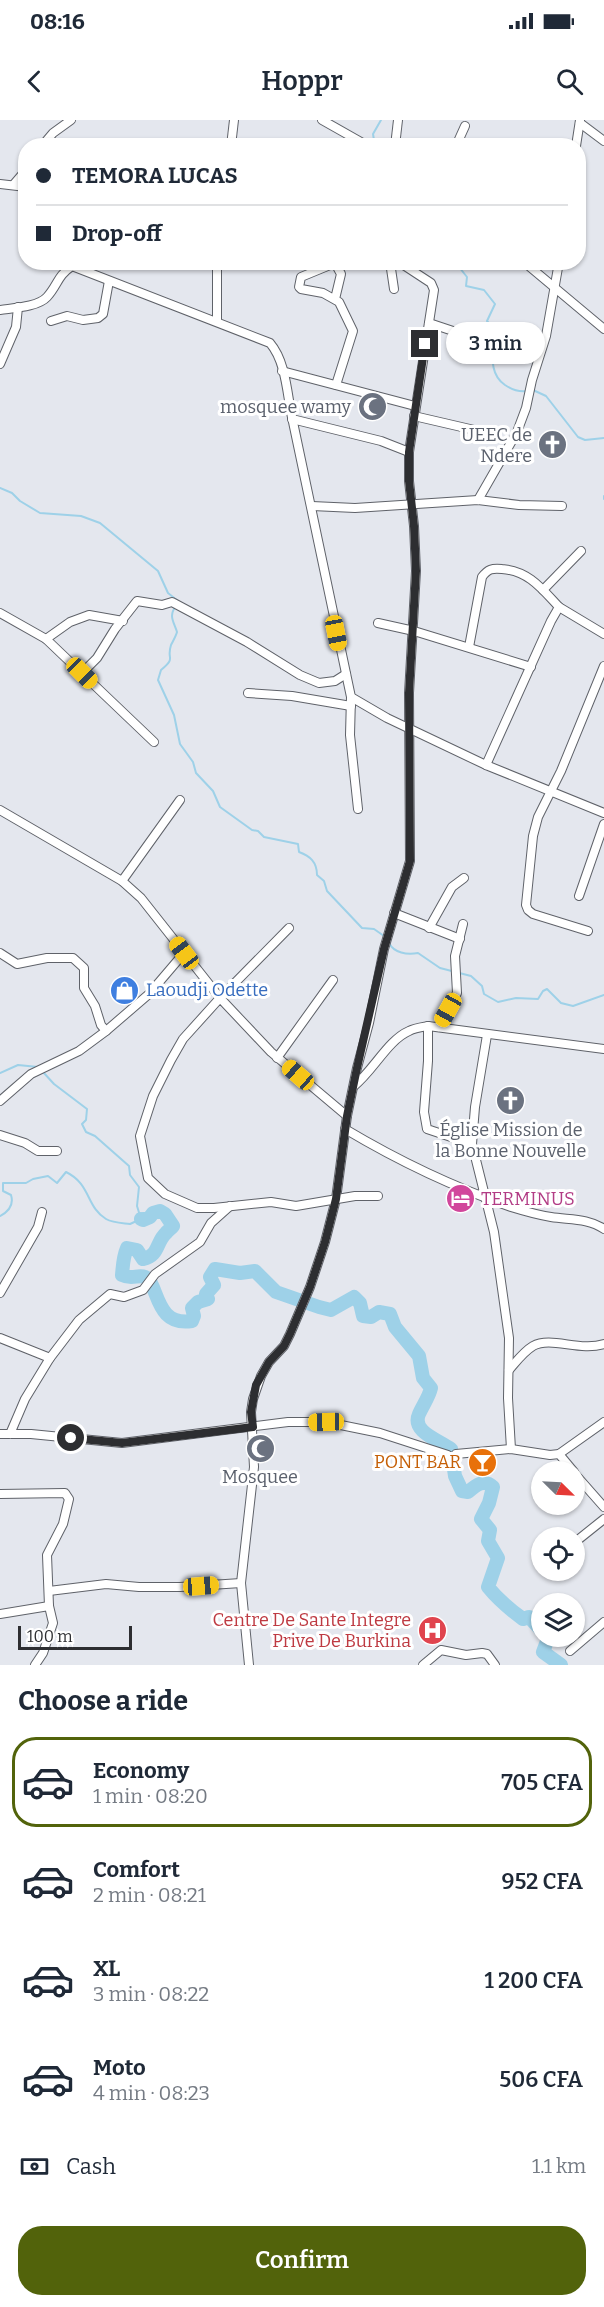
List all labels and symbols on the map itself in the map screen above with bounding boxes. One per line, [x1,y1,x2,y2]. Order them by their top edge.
callout: 3 min [446,323,545,365]
route end [411,330,438,357]
mosque icon: mosquee wamy [356,391,388,423]
place label: mosquee wamy [220,396,351,418]
place label: UEEC de Ndere [461,424,532,467]
church icon: UEEC de Ndere [537,429,569,461]
car [324,614,348,652]
car [63,654,101,692]
car [166,933,202,973]
shop icon: Laoudji Odette [109,974,141,1006]
place label: Laoudji Odette [146,979,268,1001]
car [431,990,465,1030]
car [279,1056,317,1094]
church icon: Église Mission de la Bonne Nouvelle [495,1085,527,1117]
place label: Église Mission de la Bonne Nouvelle [436,1118,586,1162]
hotel icon: TERMINUS [444,1183,476,1215]
place label: TERMINUS [481,1188,575,1210]
car [308,1413,344,1431]
route start [57,1424,84,1451]
mosque icon: Mosquee [244,1432,276,1464]
bar icon: PONT BAR [466,1446,498,1478]
place label: PONT BAR [374,1451,461,1473]
north arrow [531,1461,585,1515]
place label: Mosquee [222,1466,298,1488]
car [182,1576,220,1596]
place label: Centre De Sante Integre Prive De Burkina [212,1609,411,1652]
hospital icon: Centre De Sante Integre Prive De Burkina [416,1614,448,1646]
scale bar [18,1623,132,1650]

